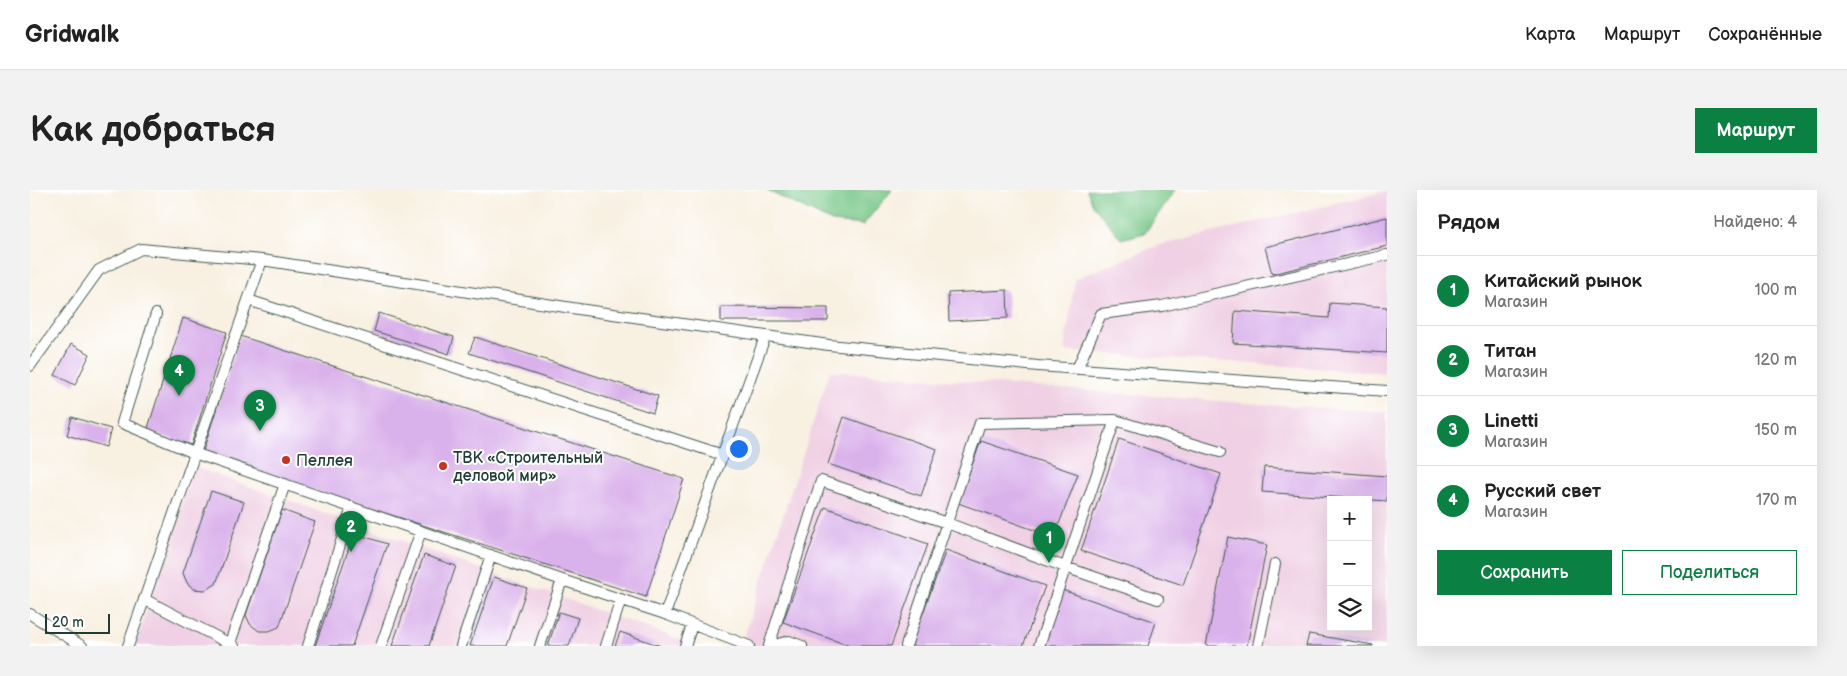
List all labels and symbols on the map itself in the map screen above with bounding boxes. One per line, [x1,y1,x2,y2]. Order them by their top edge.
pin: 4 [163,355,195,396]
pin: 3 [244,390,276,431]
your location [726,436,752,462]
place label: ТВК «Строительный деловой мир» [453,449,603,486]
place label: Пеллея [296,452,353,471]
marker: Пеллея [280,454,292,466]
marker: ТВК «Строительный деловой мир» [437,460,449,472]
pin: 2 [335,511,367,552]
pin: 1 [1033,522,1065,563]
scale bar [45,611,110,634]

